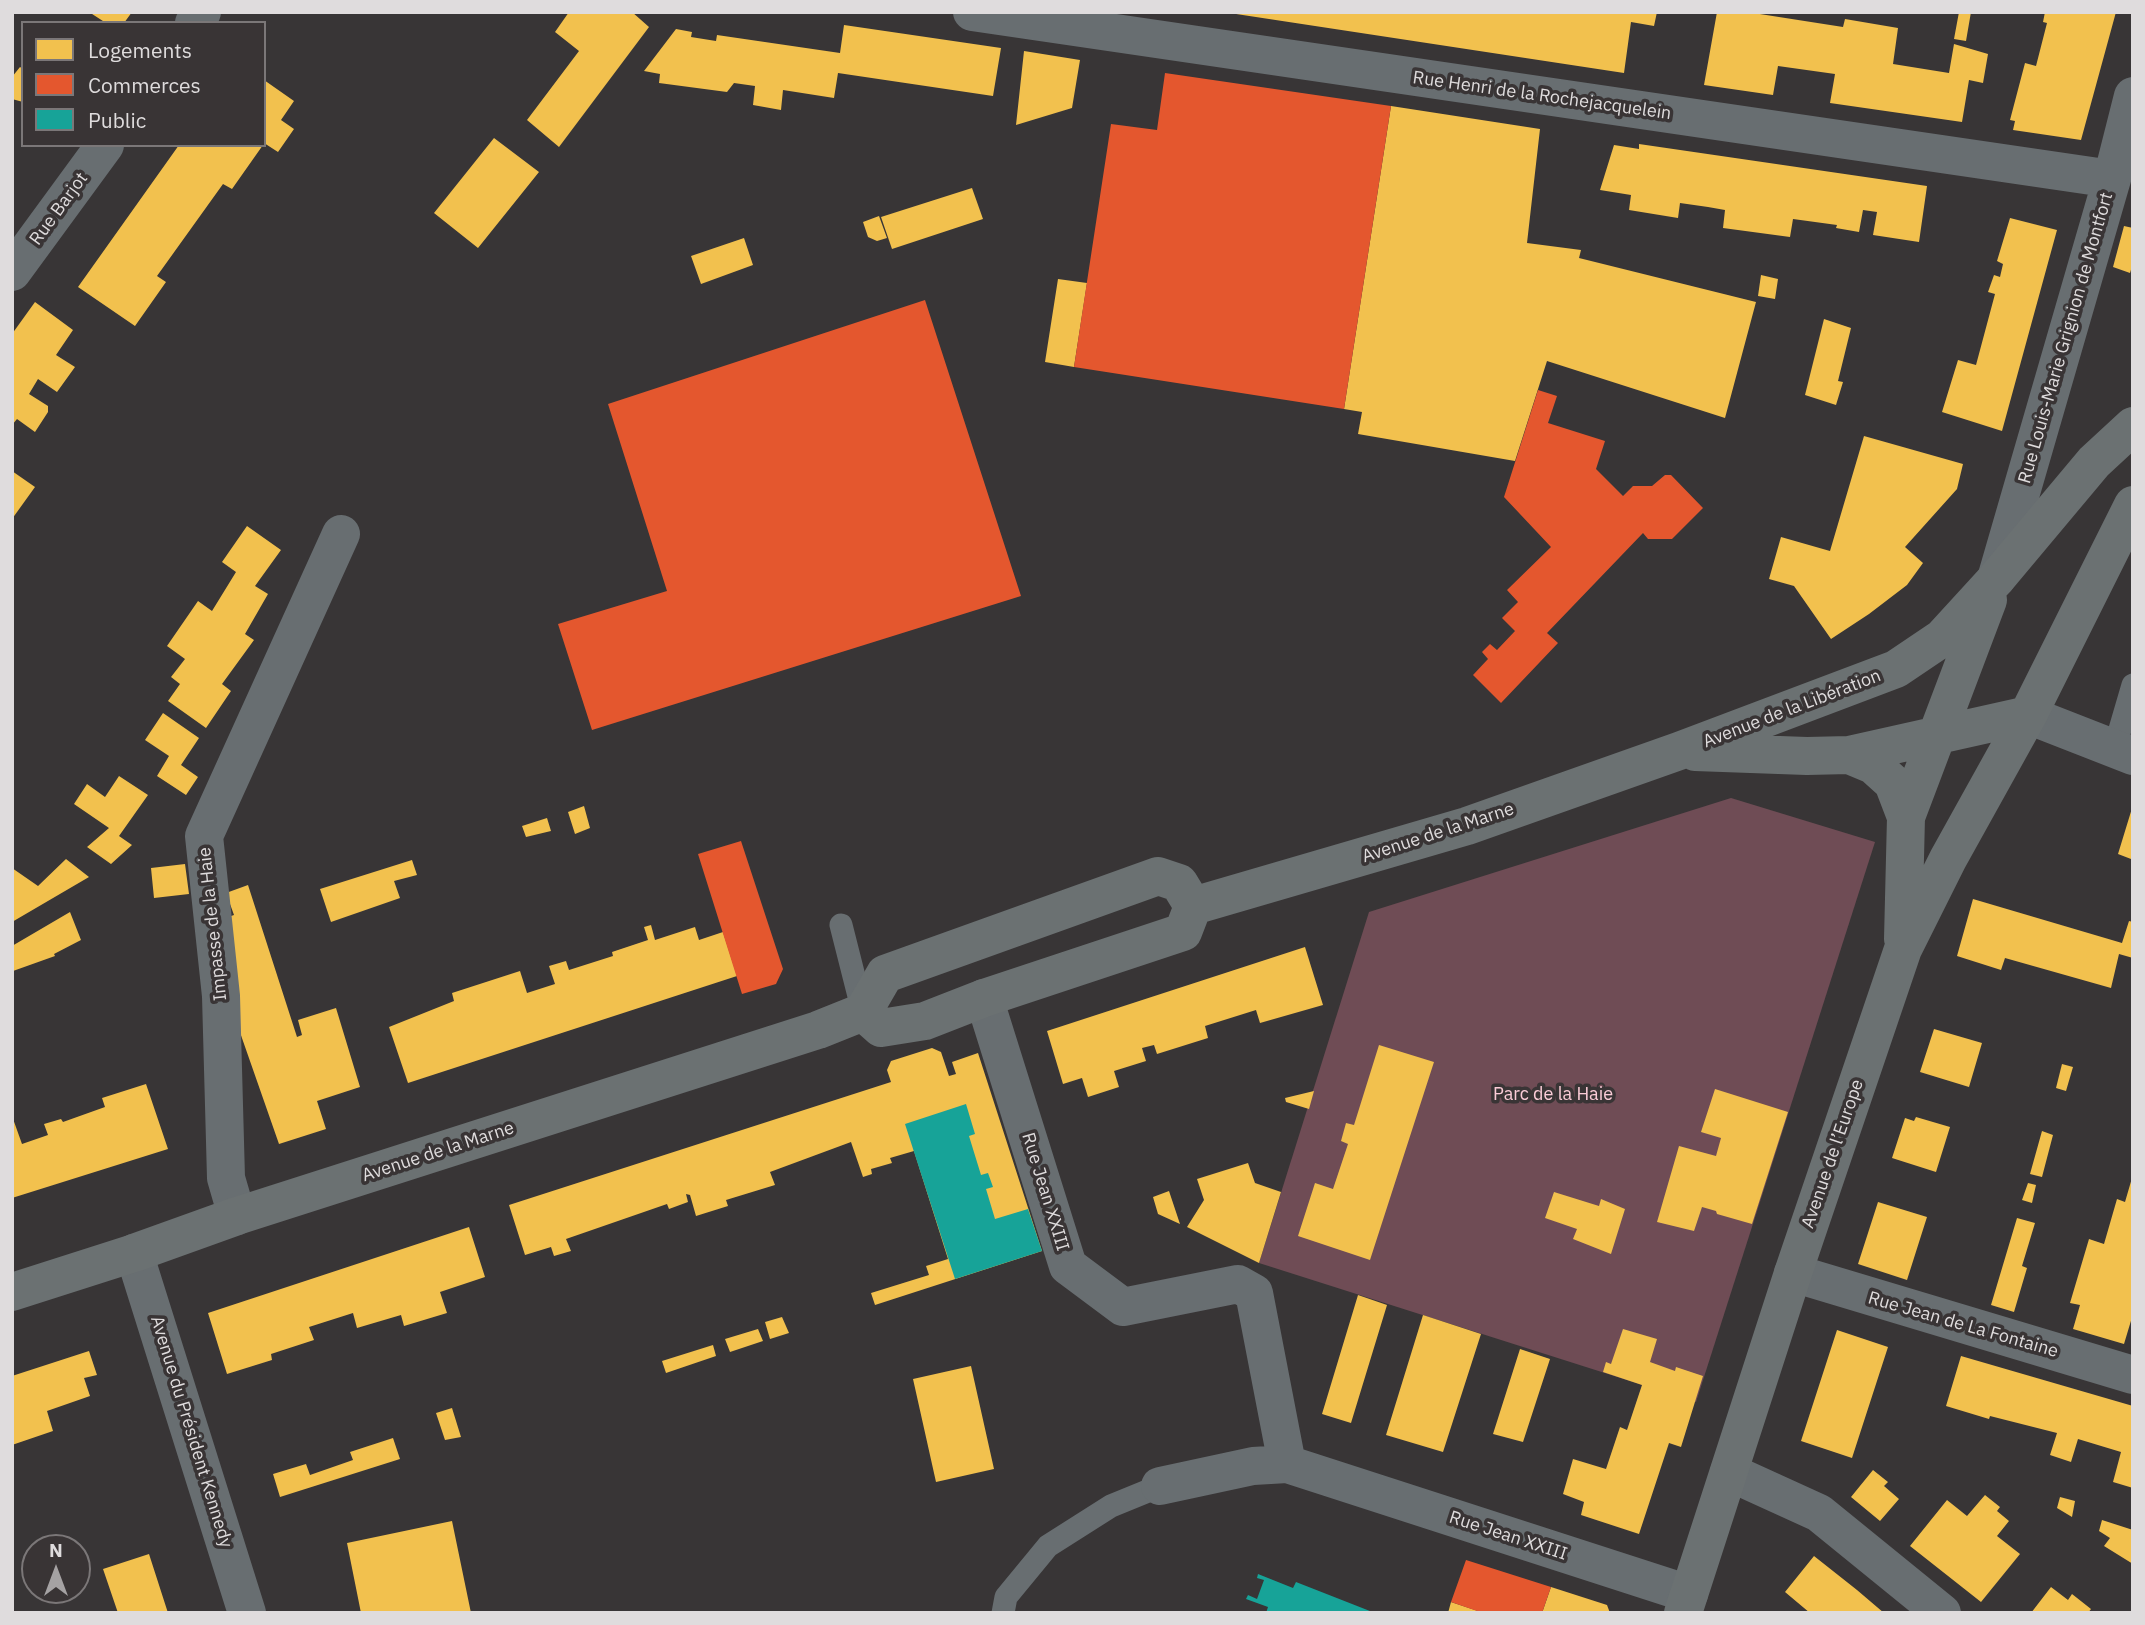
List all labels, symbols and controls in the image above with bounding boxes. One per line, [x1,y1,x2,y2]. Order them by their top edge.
legend [21,21,266,147]
text: Logements [88,36,192,64]
street label: Rue Henri de la Rochejacquelein [1411,67,1673,125]
text: Commerces [88,71,201,99]
text: Public [88,106,146,134]
street label: Rue Barjot [25,168,93,250]
street label: Rue Louis-Marie Grignion de Montfort [2014,190,2118,486]
street label: Avenue de la Libération [1700,665,1884,753]
street label: Avenue de la Marne [1359,798,1517,868]
street label: Impasse de la Haie [194,846,232,1002]
street label: Avenue de l’Europe [1797,1077,1869,1231]
park label: Parc de la Haie [1493,1084,1613,1106]
street label: Avenue de la Marne [359,1117,517,1187]
street label: Rue Jean XXIII [1017,1130,1073,1254]
street label: Rue Jean de La Fontaine [1865,1287,2061,1363]
street label: Avenue du Président Kennedy [145,1313,237,1551]
street label: Rue Jean XXIII [1446,1507,1570,1565]
north arrow [21,1534,91,1604]
text: N [49,1538,63,1562]

